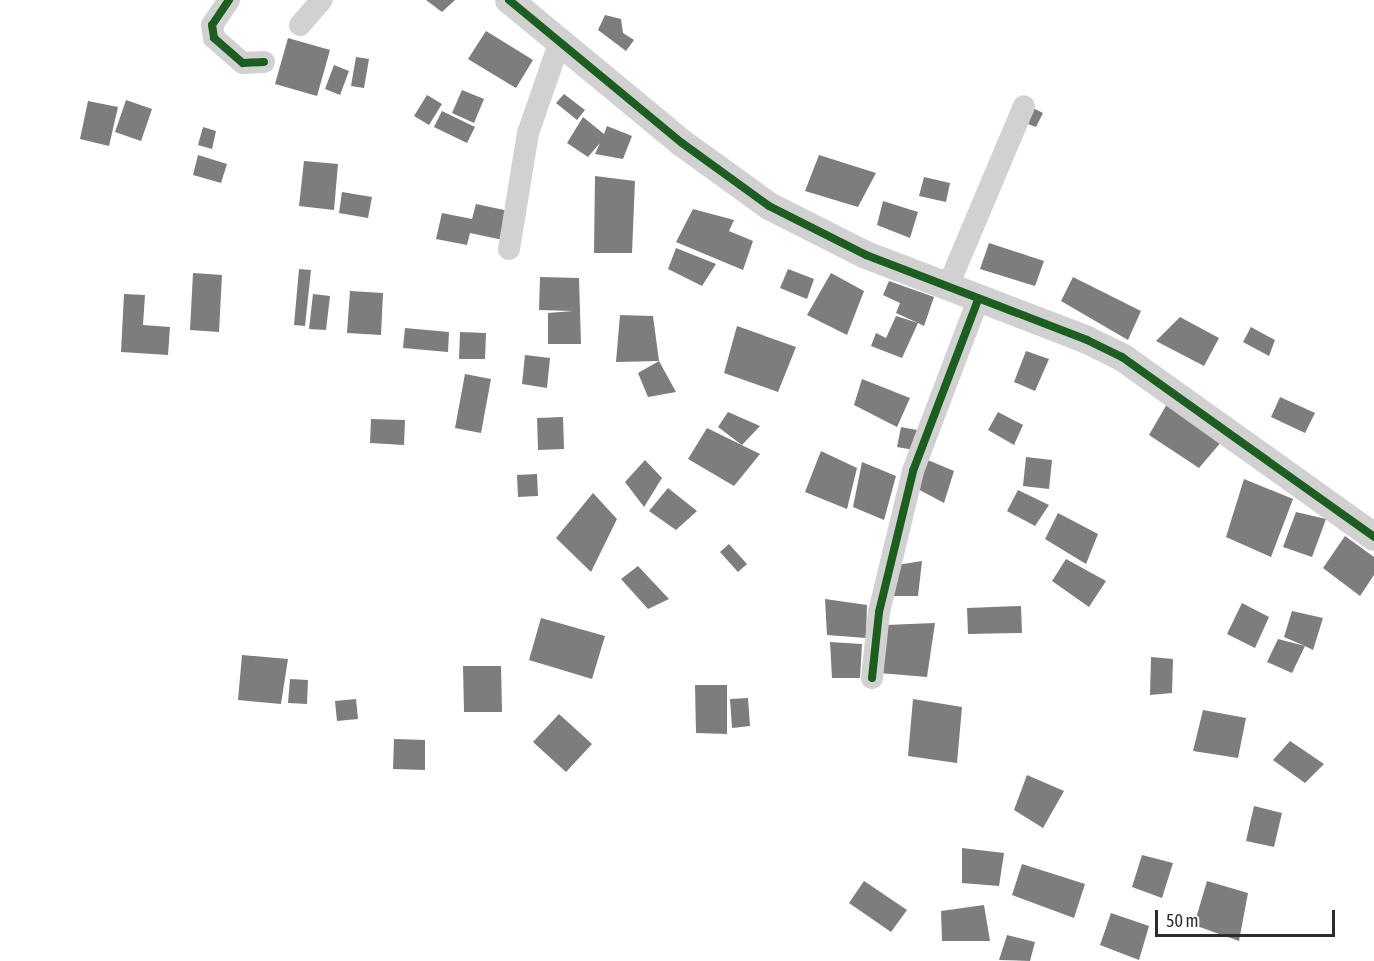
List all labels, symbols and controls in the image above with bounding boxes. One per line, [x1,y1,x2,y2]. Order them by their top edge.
scale bar [1158,898,1338,936]
text: 50 m [1166,910,1198,931]

